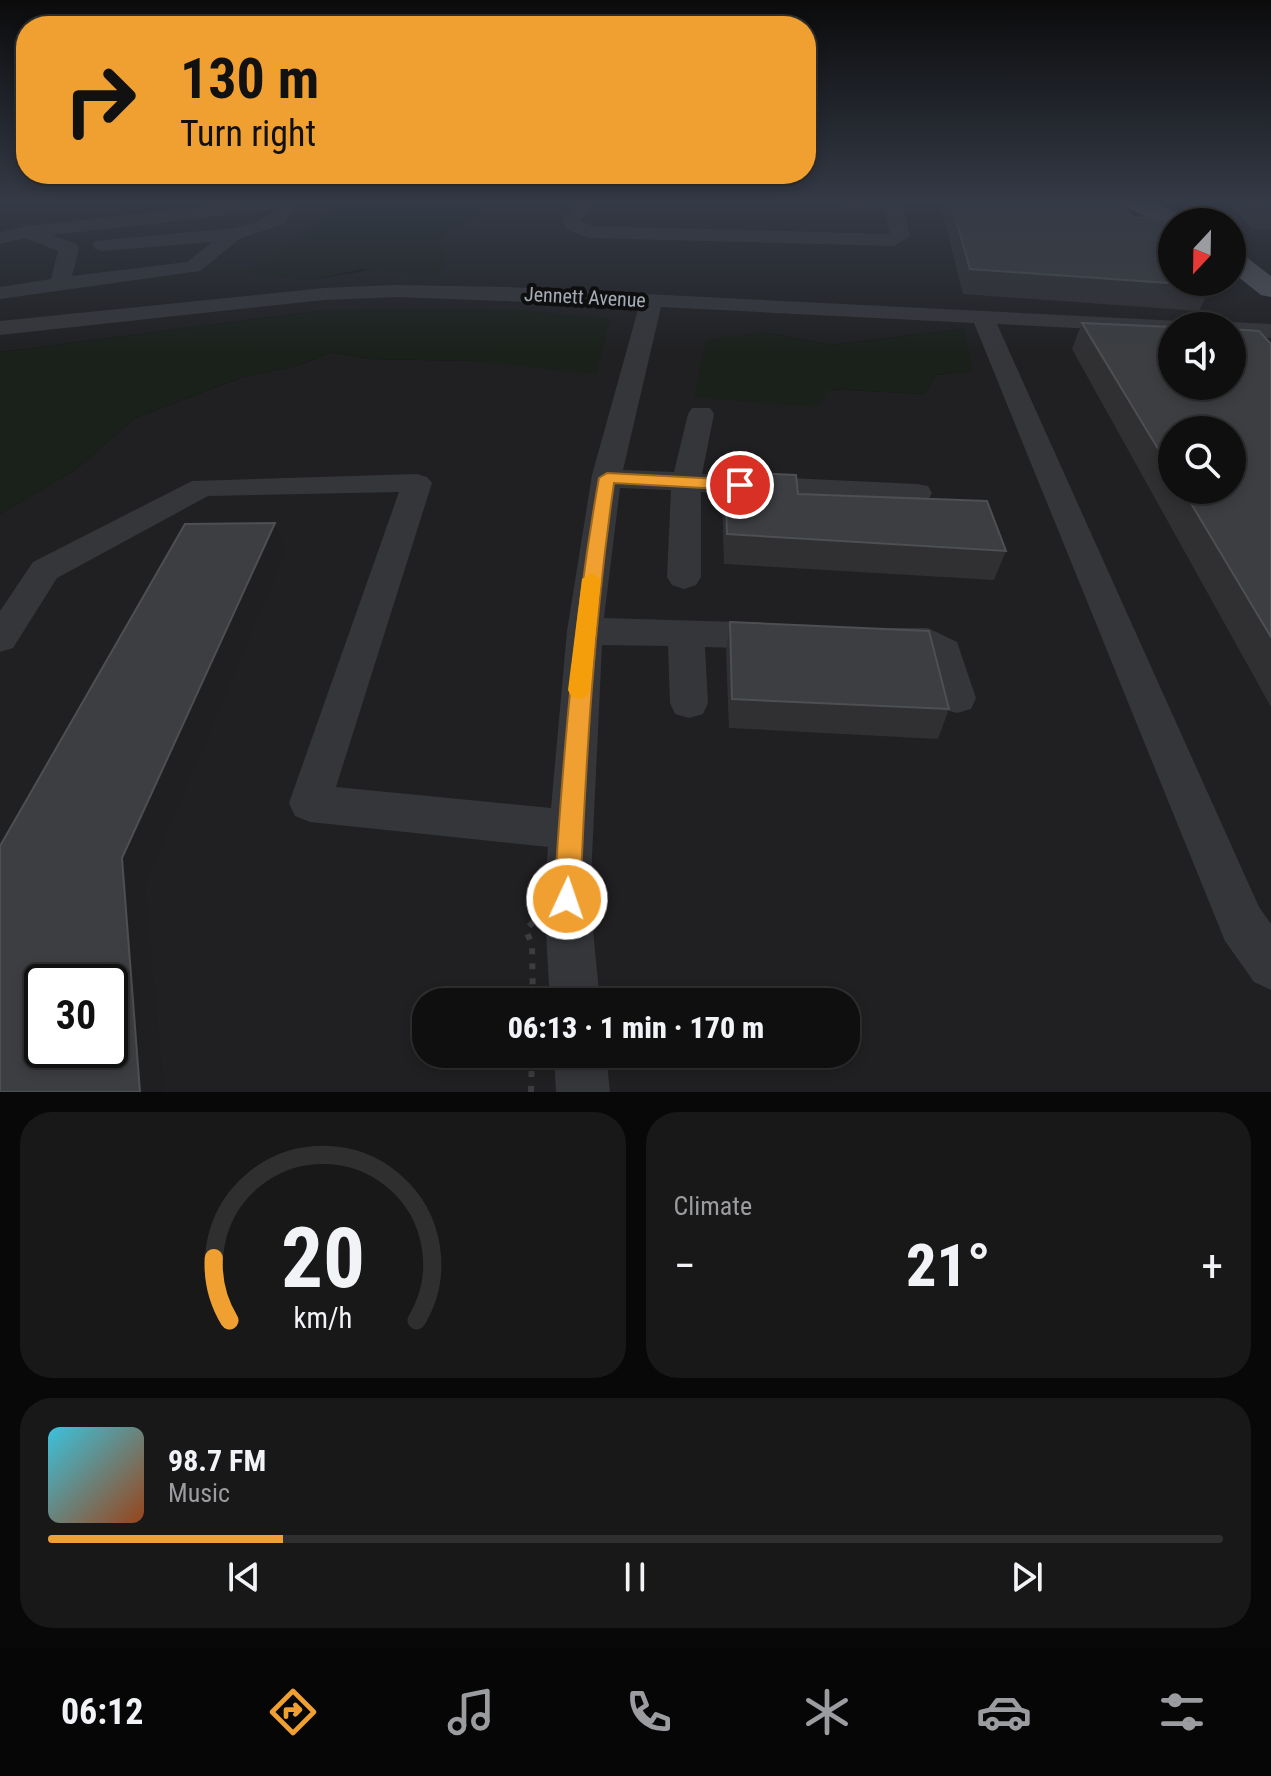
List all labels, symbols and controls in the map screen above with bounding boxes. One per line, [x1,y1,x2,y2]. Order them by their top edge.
text: 130 m [180,46,319,112]
icon: right [48,48,152,152]
text: Turn right [180,113,316,155]
north arrow [1158,208,1246,296]
map controls [1158,208,1246,504]
street label: Jennett Avenue [524,282,646,312]
button: sound [1158,312,1246,400]
button: search [1158,416,1246,504]
pin [706,451,774,519]
icon: arrive [718,463,762,507]
position arrow [525,857,609,941]
speed limit sign: 30 [24,964,128,1068]
text: 06:13 · 1 min · 170 m [508,1010,764,1045]
text: Climate [674,1191,752,1221]
text: 20 [281,1210,365,1307]
text: 21° [906,1230,991,1301]
text: − [674,1240,696,1292]
text: + [1201,1240,1223,1292]
text: km/h [293,1301,352,1335]
text: 98.7 FM [168,1443,266,1478]
text: Music [168,1478,230,1508]
icon: previous [222,1555,266,1599]
icon: pause [613,1555,657,1599]
icon: next [1005,1555,1049,1599]
icon: directions [265,1684,321,1740]
icon: music [443,1684,499,1740]
icon: phone [621,1684,677,1740]
icon: climate [799,1684,855,1740]
icon: car [976,1684,1032,1740]
icon: filters [1154,1684,1210,1740]
text: 06:12 [61,1691,144,1733]

